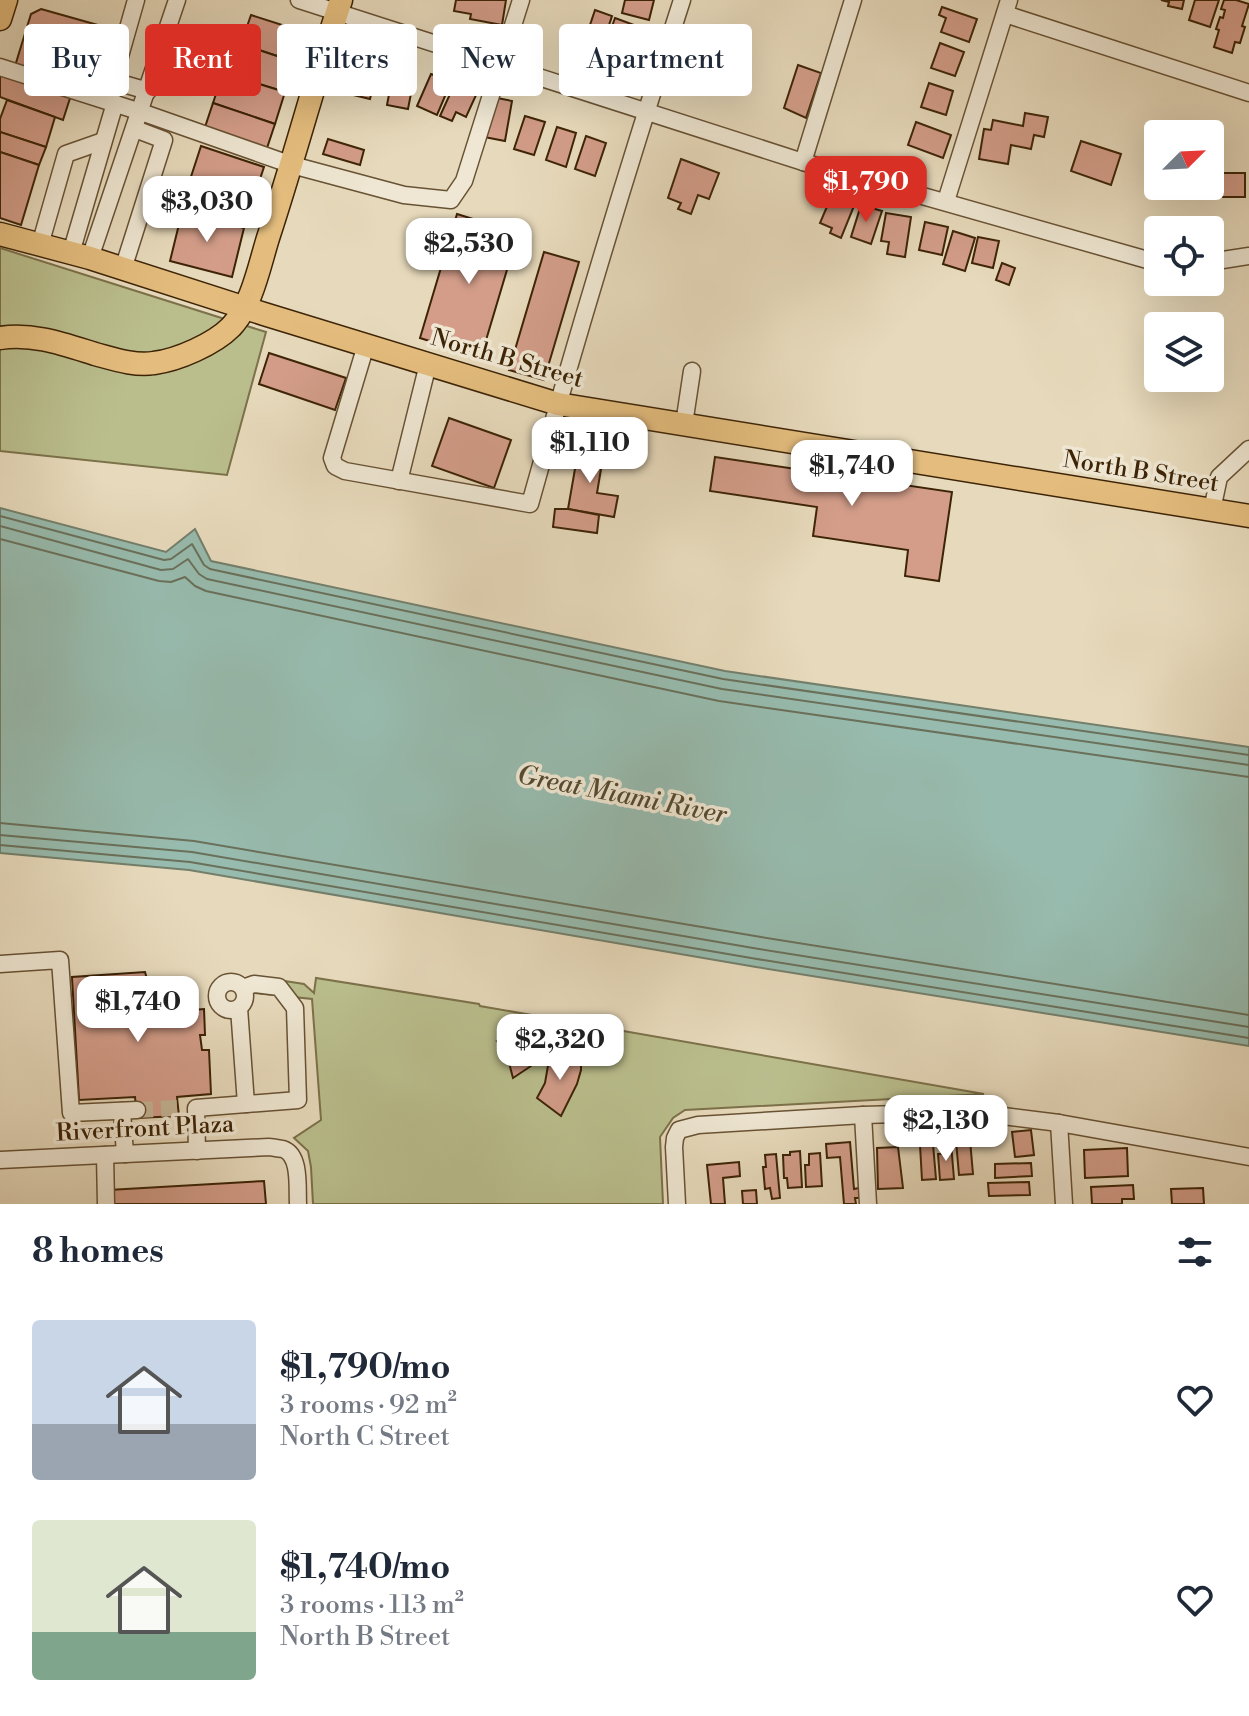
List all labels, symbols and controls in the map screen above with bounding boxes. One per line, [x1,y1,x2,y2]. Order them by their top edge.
chip: Buy [24,24,129,96]
chip: Rent [145,24,261,96]
chip: Filters [277,24,417,96]
chip: New [433,24,543,96]
chip: Apartment [559,24,752,96]
north arrow [1144,120,1224,200]
map controls [1144,120,1224,392]
pin: $1,790 [801,156,931,224]
text: $1,790 [823,166,909,198]
pin: $3,030 [142,176,272,244]
text: $3,030 [161,186,253,218]
button: locate [1144,216,1224,296]
pin: $2,530 [404,218,534,286]
text: $2,530 [424,228,514,260]
button: layers [1144,312,1224,392]
street label: North B Street [427,323,587,395]
pin: $1,110 [525,417,655,485]
text: $1,110 [550,427,630,459]
pin: $1,740 [787,440,917,508]
street label: North B Street [1061,445,1221,499]
text: $1,740 [809,450,895,482]
water label: Great Miami River [514,759,730,831]
pin: $1,740 [73,976,203,1044]
text: $1,740 [95,986,181,1018]
pin: $2,320 [495,1014,625,1082]
text: $2,320 [515,1024,605,1056]
pin: $2,130 [881,1095,1011,1163]
text: $2,130 [902,1105,990,1137]
street label: Riverfront Plaza [55,1109,236,1149]
icon: filters [1173,1230,1217,1274]
text: 8 homes [32,1231,164,1273]
text: $1,790/mo [280,1347,450,1389]
icon: home [96,1352,192,1448]
icon: heart [1173,1378,1217,1422]
text: 3 rooms · 92 m² [280,1389,457,1421]
text: North C Street [280,1421,450,1453]
text: $1,740/mo [280,1547,450,1589]
icon: home [96,1552,192,1648]
icon: heart [1173,1578,1217,1622]
text: 3 rooms · 113 m² [280,1589,464,1621]
text: North B Street [280,1621,450,1653]

